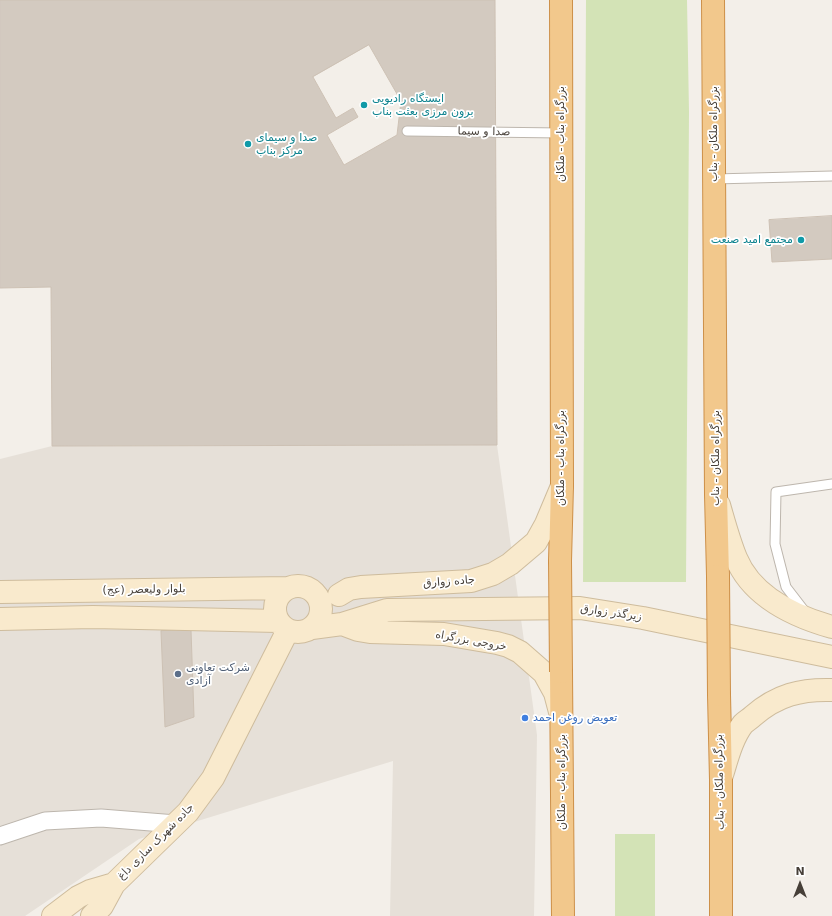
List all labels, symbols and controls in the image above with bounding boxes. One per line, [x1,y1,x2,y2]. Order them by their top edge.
street label: بزرگراه بناب - ملکان [554,86,568,182]
street label: بزرگراه ملکان - بناب [707,86,721,182]
place label: ایستگاه رادیویی برون مرزی بعثت بناب [372,92,473,118]
marker: ایستگاه رادیویی برون مرزی بعثت بناب [359,100,369,110]
street label: صدا و سیما [458,125,510,139]
place label: صدا و سیمای مرکز بناب [256,131,317,157]
marker: صدا و سیمای مرکز بناب [243,139,253,149]
place label: مجتمع امید صنعت [711,233,793,247]
marker: مجتمع امید صنعت [796,235,806,245]
street label: بزرگراه بناب - ملکان [554,410,568,506]
street label: بزرگراه ملکان - بناب [709,410,723,506]
street label: جاده زوارق [423,574,475,590]
street label: بلوار ولیعصر (عج) [102,583,186,597]
street label: زیرگذر زوارق [579,602,643,624]
street label: خروجی بزرگراه [434,628,508,654]
place label: شرکت تعاونی آزادی [186,661,250,687]
marker: شرکت تعاونی آزادی [173,669,183,679]
place label: تعویض روغن احمد [533,711,617,725]
marker: تعویض روغن احمد [520,713,530,723]
street label: بزرگراه بناب - ملکان [555,734,569,830]
street label: بزرگراه ملکان - بناب [713,734,727,830]
street label: جاده شهرک ساری داغ [115,801,197,883]
north arrow [780,864,820,904]
text: N [795,865,805,878]

